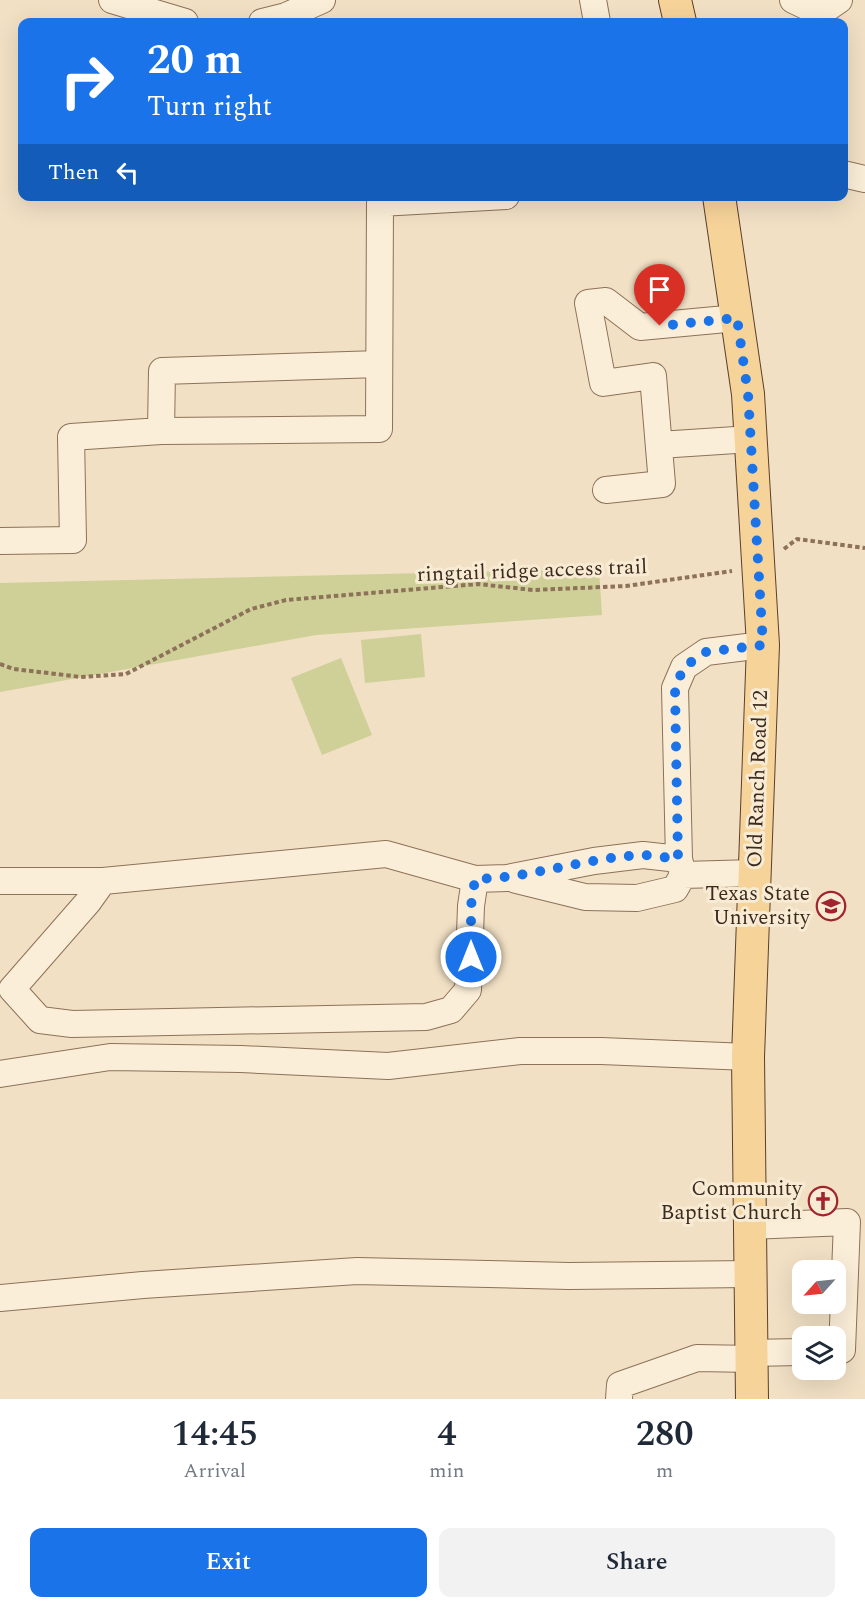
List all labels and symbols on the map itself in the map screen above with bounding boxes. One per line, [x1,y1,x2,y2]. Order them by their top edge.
pin [634,264,685,326]
street label: ringtail ridge access trail [416,551,648,591]
street label: Old Ranch Road 12 [739,690,777,868]
place label: Texas State University [705,878,811,934]
school or university icon: Texas State University [815,890,847,922]
position arrow [439,925,503,989]
place label: Community Baptist Church [661,1173,803,1229]
church icon: Community Baptist Church [807,1185,839,1217]
north arrow [792,1260,846,1314]

